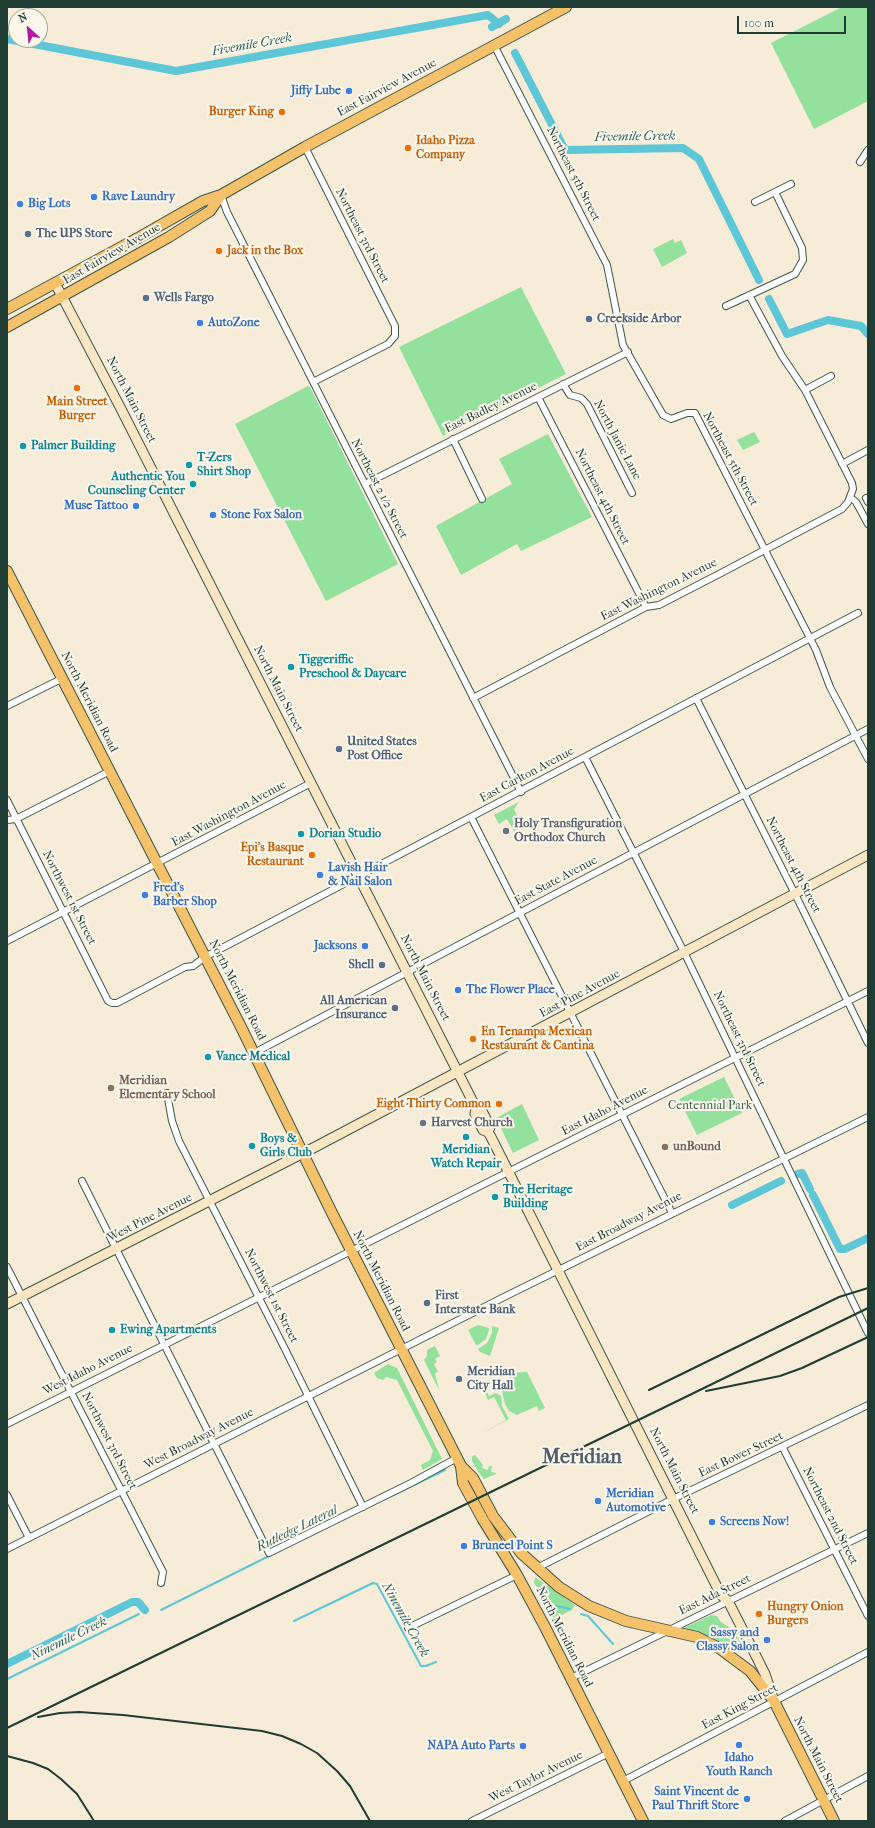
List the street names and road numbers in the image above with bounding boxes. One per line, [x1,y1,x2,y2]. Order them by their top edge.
street label: East Fairview Avenue [335,56,439,120]
street label: Northeast 5th Street [543,124,603,224]
street label: Northeast 3rd Street [332,186,392,286]
street label: East Fairview Avenue [61,220,163,288]
street label: North Main Street [103,354,159,446]
street label: East Badley Avenue [443,379,539,437]
street label: North Janie Lane [590,398,644,482]
street label: Northeast 5th Street [699,410,761,508]
street label: Northeast 2 1/2 Street [348,437,410,541]
street label: Northeast 4th Street [571,446,633,548]
street label: East Washington Avenue [599,556,719,624]
street label: North Main Street [250,643,306,735]
street label: North Meridian Road [57,649,121,755]
street label: East Carlton Avenue [477,744,577,806]
street label: East Washington Avenue [169,778,289,850]
street label: Northeast 4th Street [762,814,824,916]
street label: Northwest 1st Street [39,848,99,948]
street label: East State Avenue [512,853,600,909]
street label: North Main Street [397,932,453,1024]
street label: North Meridian Road [205,937,269,1043]
street label: East Pine Avenue [537,967,623,1021]
street label: Northeast 3rd Street [710,989,768,1089]
street label: East Idaho Avenue [559,1083,651,1139]
street label: East Broadway Avenue [574,1189,684,1255]
street label: West Pine Avenue [105,1190,195,1246]
street label: North Meridian Road [349,1228,413,1334]
street label: Northwest 1st Street [241,1246,301,1346]
street label: West Idaho Avenue [41,1341,135,1399]
street label: Northwest 3rd Street [78,1390,140,1492]
street label: West Broadway Avenue [142,1405,256,1473]
street label: North Main Street [646,1425,702,1517]
street label: East Bower Street [696,1429,786,1481]
street label: Northeast 2nd Street [799,1465,861,1567]
street label: East Ada Street [677,1571,753,1619]
street label: North Meridian Road [532,1584,596,1690]
street label: East King Street [700,1681,780,1733]
street label: North Main Street [790,1714,846,1806]
street label: West Taylor Avenue [487,1748,585,1806]

